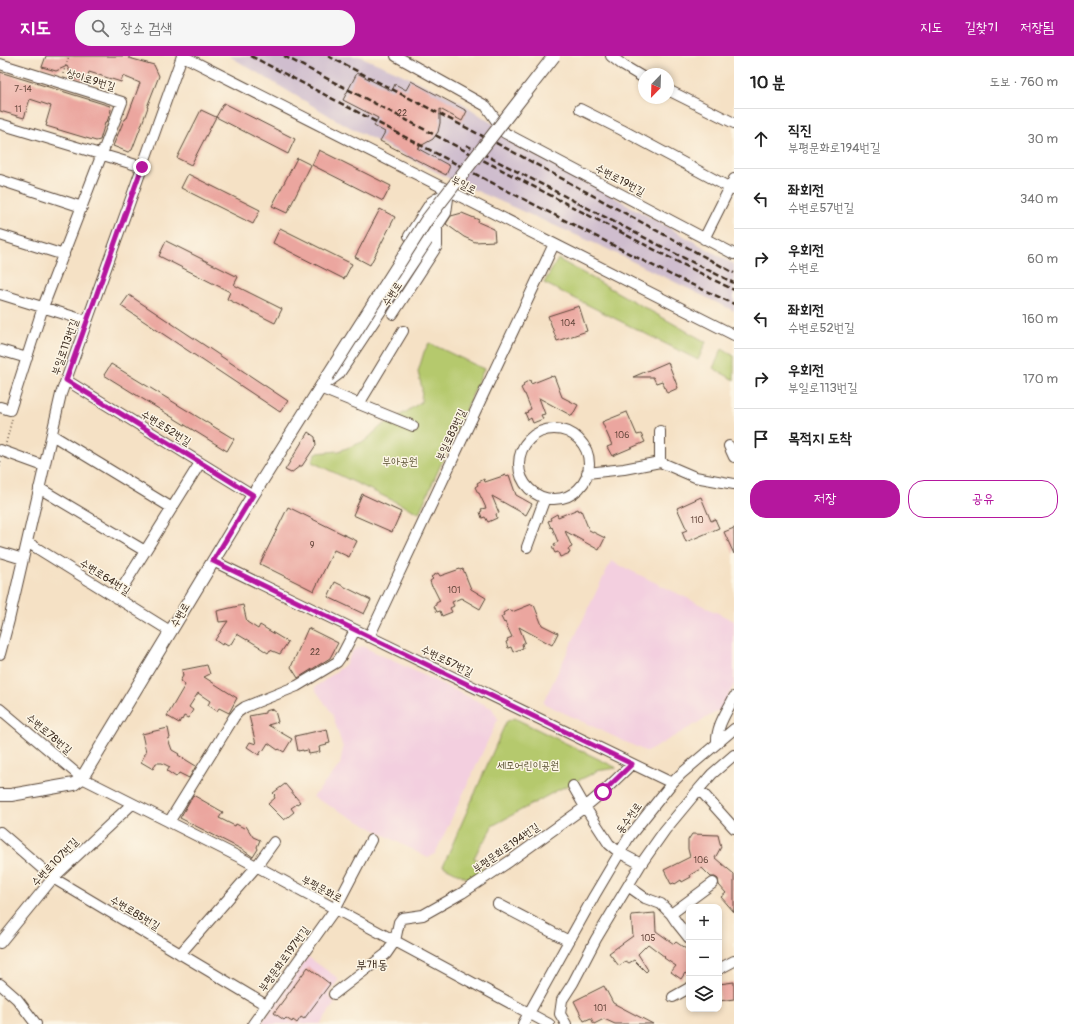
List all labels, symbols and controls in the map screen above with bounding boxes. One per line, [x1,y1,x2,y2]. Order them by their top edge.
search box [75,10,355,46]
text: 지도 [20,16,51,40]
icon: search [89,17,111,39]
text: 장소 검색 [121,19,172,38]
text: 지도 [920,19,942,36]
text: 길찾기 [964,19,998,36]
text: 저장됨 [1020,19,1054,36]
street label: 상이로9번길 [65,66,117,94]
north arrow [638,68,674,104]
text: 10 분 [750,72,786,93]
text: 도보 · 760 m [990,74,1058,90]
house number: 7-14 [14,84,32,95]
house number: 11 [14,104,22,115]
house number: 22 [397,108,407,119]
text: 직진 [788,121,812,140]
icon: ahead [750,128,772,150]
text: 30 m [1028,131,1058,147]
text: 부평문화로194번길 [788,140,881,156]
route end [133,158,151,176]
street label: 수변로19번길 [593,162,647,199]
street label: 부일로 [449,173,479,197]
text: 좌회전 [788,181,824,200]
icon: left [750,188,772,210]
text: 340 m [1020,191,1058,207]
text: 수변로57번길 [788,200,854,216]
text: 우회전 [788,241,824,260]
icon: right [750,248,772,270]
text: 60 m [1027,251,1058,267]
text: 수변로 [788,260,819,276]
street label: 수변로 [379,279,405,309]
text: 좌회전 [788,301,824,320]
icon: left [750,308,772,330]
text: 160 m [1022,311,1058,327]
street label: 부일로113번길 [49,317,81,377]
house number: 104 [561,318,576,329]
text: 수변로52번길 [788,320,855,336]
text: 우회전 [788,361,824,380]
icon: right [750,368,772,390]
text: 170 m [1023,371,1058,387]
text: 부일로113번길 [788,380,858,396]
street label: 부일로83번길 [433,407,469,463]
street label: 수변로52번길 [139,408,193,449]
icon: arrive [750,428,772,450]
text: 목적지 도착 [788,429,852,448]
house number: 106 [615,430,629,441]
park label: 부아공원 [382,455,418,468]
button: 저장 [750,480,900,518]
button: 공유 [908,480,1058,518]
house number: 110 [690,515,704,526]
house number: 9 [310,540,315,551]
street label: 수변로64번길 [77,556,133,598]
house number: 101 [447,585,461,596]
street label: 수변로 [168,600,192,630]
street label: 수변로57번길 [419,643,475,679]
house number: 22 [310,647,320,658]
street label: 수변로78번길 [24,711,75,757]
park label: 세모어린이공원 [497,759,559,772]
route start [594,783,612,801]
street label: 동수천로 [613,800,645,836]
street label: 부평문화로194번길 [470,820,542,876]
street label: 수변로107번길 [29,835,81,889]
house number: 106 [694,855,708,866]
street label: 부평문화로 [299,873,345,905]
street label: 수변로85번길 [108,893,162,933]
map controls [686,904,722,1012]
button: + [686,904,722,940]
street label: 부평문화로197번길 [256,924,312,994]
house number: 105 [641,933,655,944]
button: − [686,940,722,976]
district label: 부개동 [356,957,388,973]
button: layers [686,976,722,1012]
house number: 101 [593,1003,607,1014]

